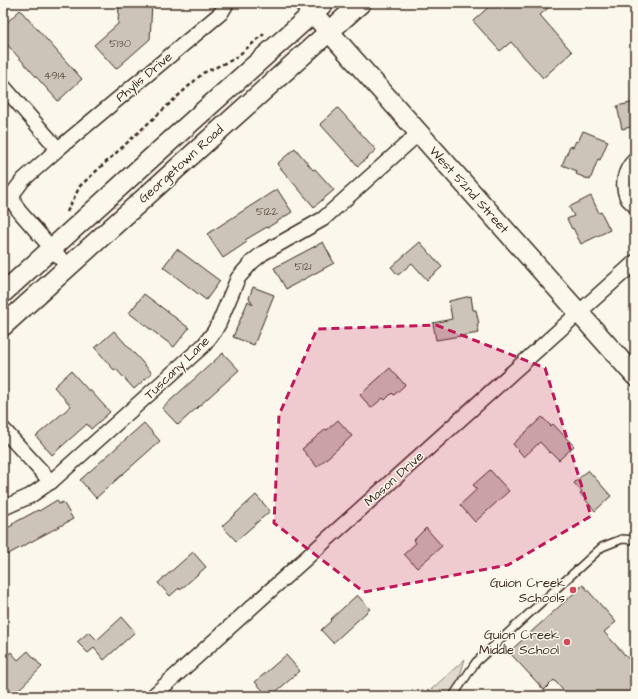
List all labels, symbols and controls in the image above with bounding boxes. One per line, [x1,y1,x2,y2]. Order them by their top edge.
house number: 5130 [109,36,131,51]
street label: Phylis Drive [112,48,177,107]
house number: 4914 [44,68,67,83]
street label: Georgetown Road [135,121,228,208]
street label: West 52nd Street [425,143,513,238]
house number: 5122 [256,204,279,219]
house number: 5121 [295,259,312,274]
street label: Tuscany Lane [141,332,214,404]
street label: Mason Drive [360,447,428,511]
place label: Guion Creek Schools [490,574,565,607]
marker: Guion Creek Schools [568,585,578,595]
place label: Guion Creek Middle School [479,626,559,659]
marker: Guion Creek Middle School [562,637,572,647]

